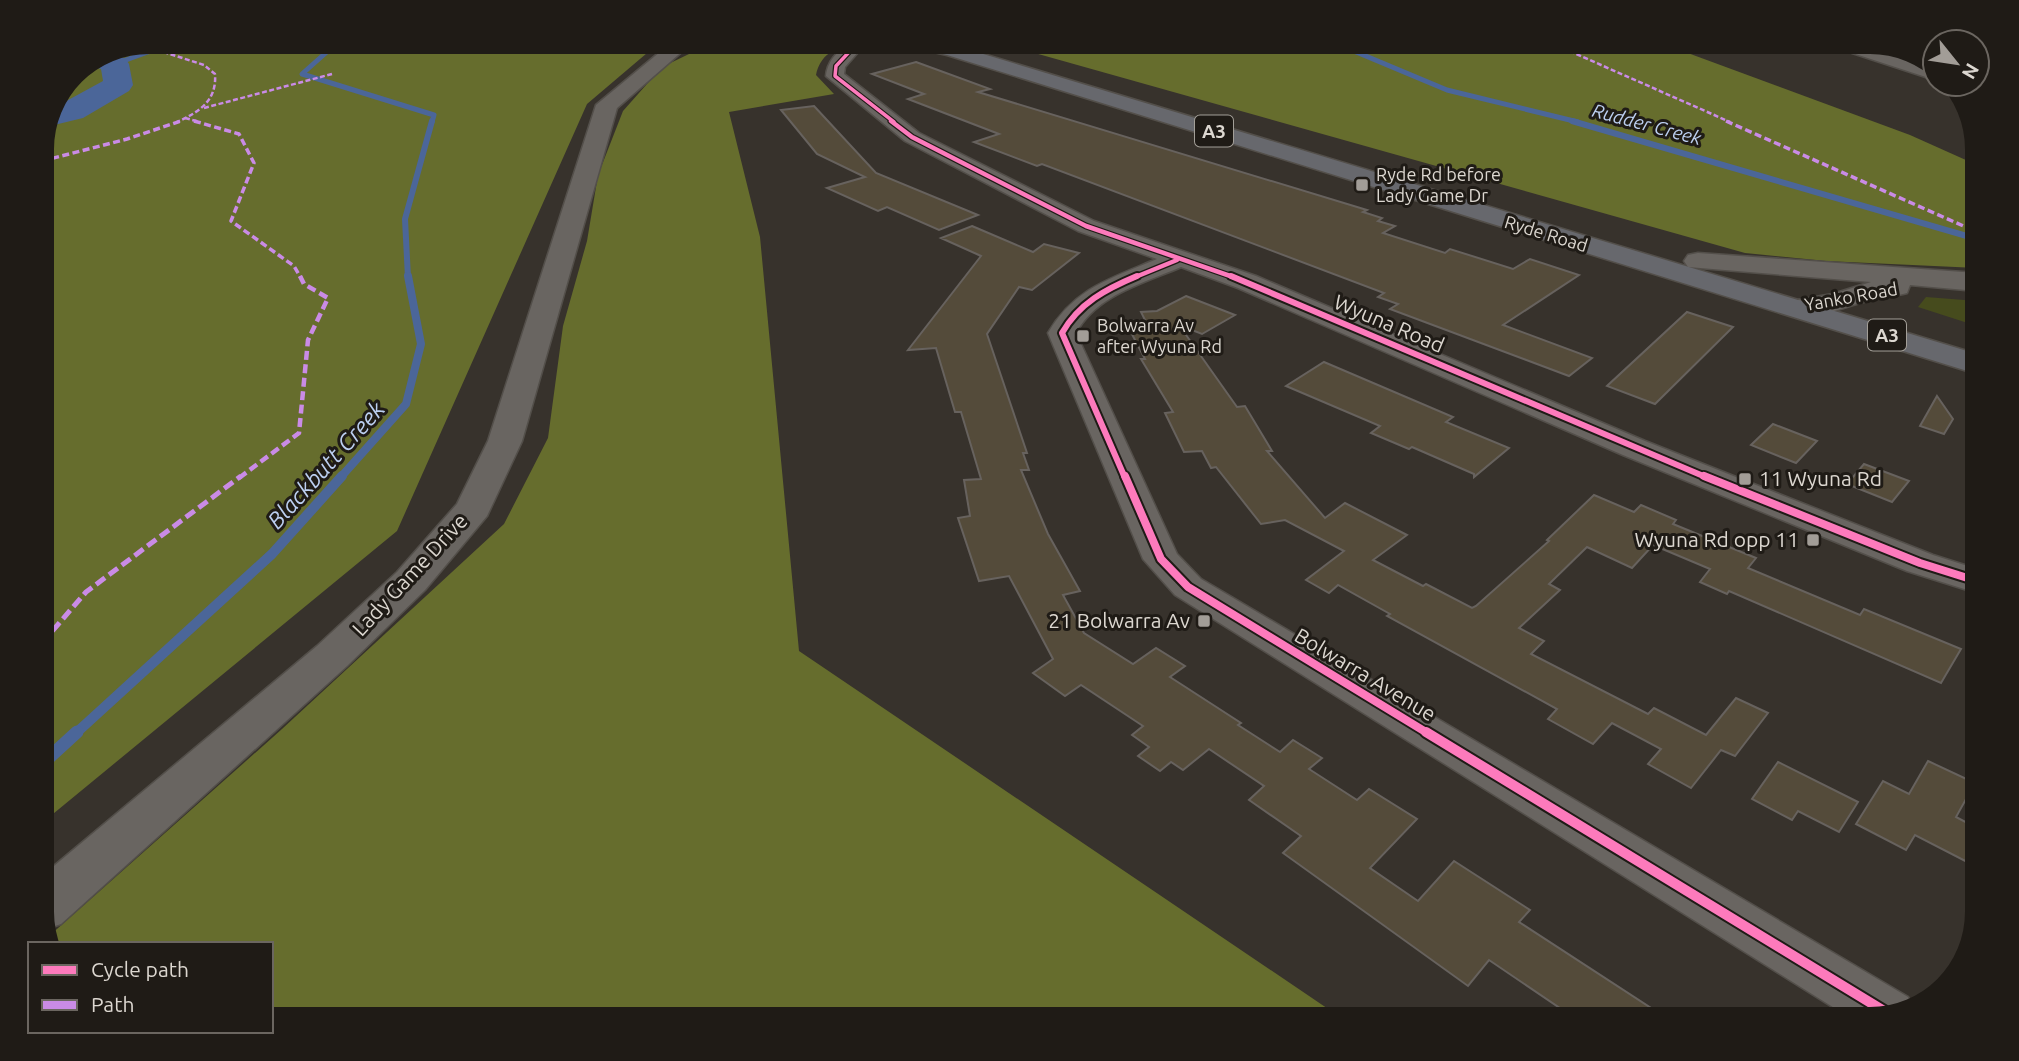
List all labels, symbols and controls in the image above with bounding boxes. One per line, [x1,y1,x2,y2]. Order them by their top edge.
north arrow [1921,28,1991,98]
text: N [1958,60,1984,83]
water label: Rudder Creek [1590,99,1704,149]
road number: A3 [1195,116,1233,146]
place label: Ryde Rd before Lady Game Dr [1376,164,1501,205]
marker: Ryde Rd before Lady Game Dr [1354,177,1370,193]
street label: Ryde Road [1502,211,1590,255]
street label: Yanko Road [1803,278,1899,314]
street label: Wyuna Road [1331,289,1448,357]
place label: Bolwarra Av after Wyuna Rd [1097,315,1222,356]
road number: A3 [1868,320,1906,350]
marker: Bolwarra Av after Wyuna Rd [1075,328,1091,344]
water label: Blackbutt Creek [262,396,389,533]
place label: 11 Wyuna Rd [1759,466,1882,490]
marker: 11 Wyuna Rd [1737,471,1753,487]
street label: Lady Game Drive [347,508,472,640]
place label: Wyuna Rd opp 11 [1634,527,1799,551]
marker: Wyuna Rd opp 11 [1805,532,1821,548]
place label: 21 Bolwarra Av [1048,608,1190,632]
marker: 21 Bolwarra Av [1196,613,1212,629]
street label: Bolwarra Avenue [1291,623,1440,726]
legend [28,942,273,1033]
text: Cycle path [91,957,189,981]
text: Path [91,992,134,1016]

